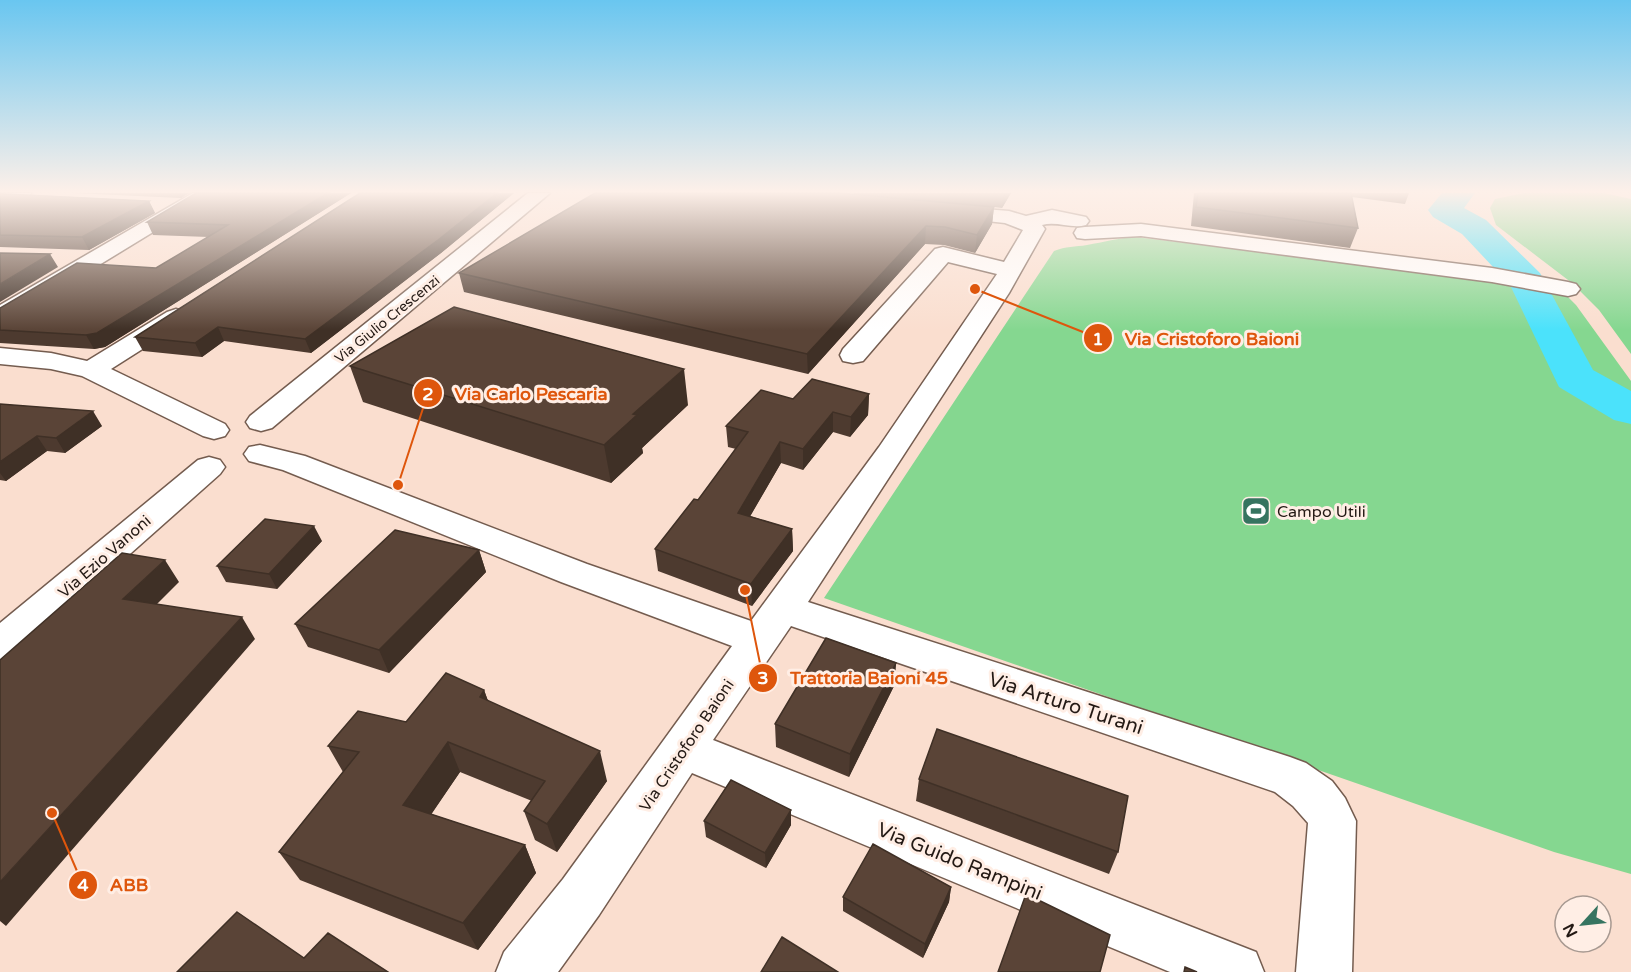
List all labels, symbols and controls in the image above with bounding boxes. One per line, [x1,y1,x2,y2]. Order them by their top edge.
street label: Via Giulio Crescenzi [331,272,443,367]
callout: Via Cristoforo Baioni [1083,320,1312,356]
text: 1 [1092,328,1104,350]
text: Via Cristoforo Baioni [1125,328,1299,350]
callout: Via Carlo Pescaria [413,375,620,411]
text: 2 [422,383,434,405]
text: Via Carlo Pescaria [454,383,608,405]
sports icon: Campo Utili [1240,495,1272,527]
place label: Campo Utili [1277,502,1366,522]
street label: Via Ezio Vanoni [54,511,155,603]
callout: Trattoria Baioni 45 [748,660,961,696]
text: 3 [757,667,769,689]
text: Trattoria Baioni 45 [789,667,948,689]
street label: Via Arturo Turani [985,668,1146,740]
street label: Via Cristoforo Baioni [635,676,738,815]
street label: Via Guido Rampini [874,818,1046,906]
callout: ABB [68,867,161,903]
text: 4 [77,874,89,896]
text: ABB [110,874,148,896]
north arrow [1553,894,1613,954]
text: N [1559,920,1582,941]

